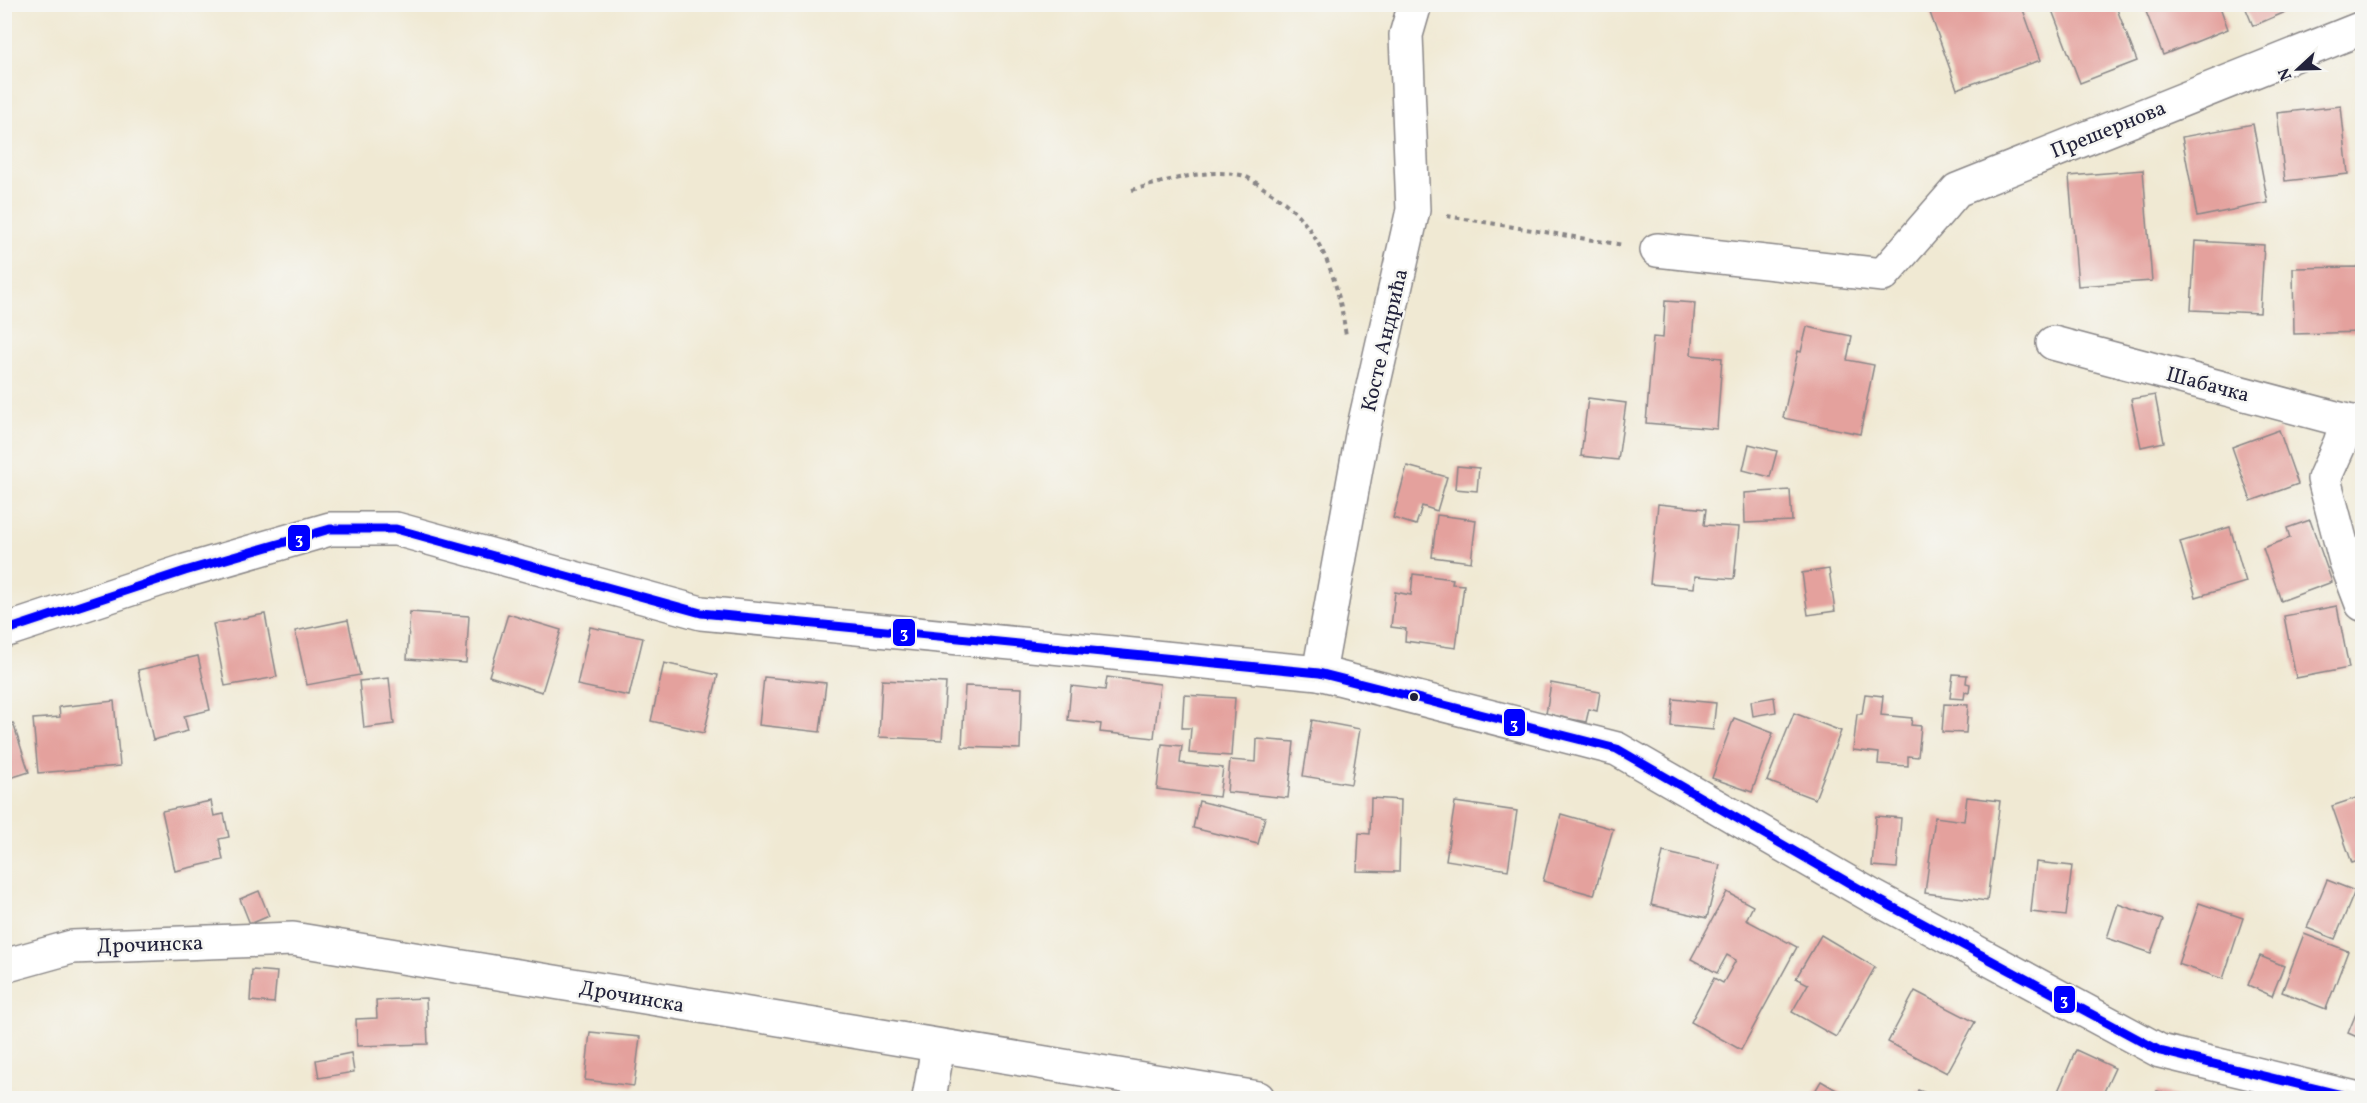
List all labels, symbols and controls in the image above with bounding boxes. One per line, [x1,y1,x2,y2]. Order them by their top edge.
north arrow [2268,39,2328,99]
text: N [2273,64,2298,83]
street label: Прешернова [2047,94,2171,167]
street label: Косте Андрића [1355,266,1416,415]
street label: Шабачка [2163,360,2253,410]
line badge: 3 [287,524,311,552]
text: 3 [295,529,303,551]
line badge: 3 [892,618,916,647]
text: 3 [900,623,908,645]
unlabelled marker [1408,691,1420,703]
line badge: 3 [1503,708,1526,737]
text: 3 [1510,714,1518,736]
street label: Дрочинска [96,929,204,962]
street label: Дрочинска [577,974,687,1021]
line badge: 3 [2053,985,2076,1014]
text: 3 [2060,990,2068,1012]

